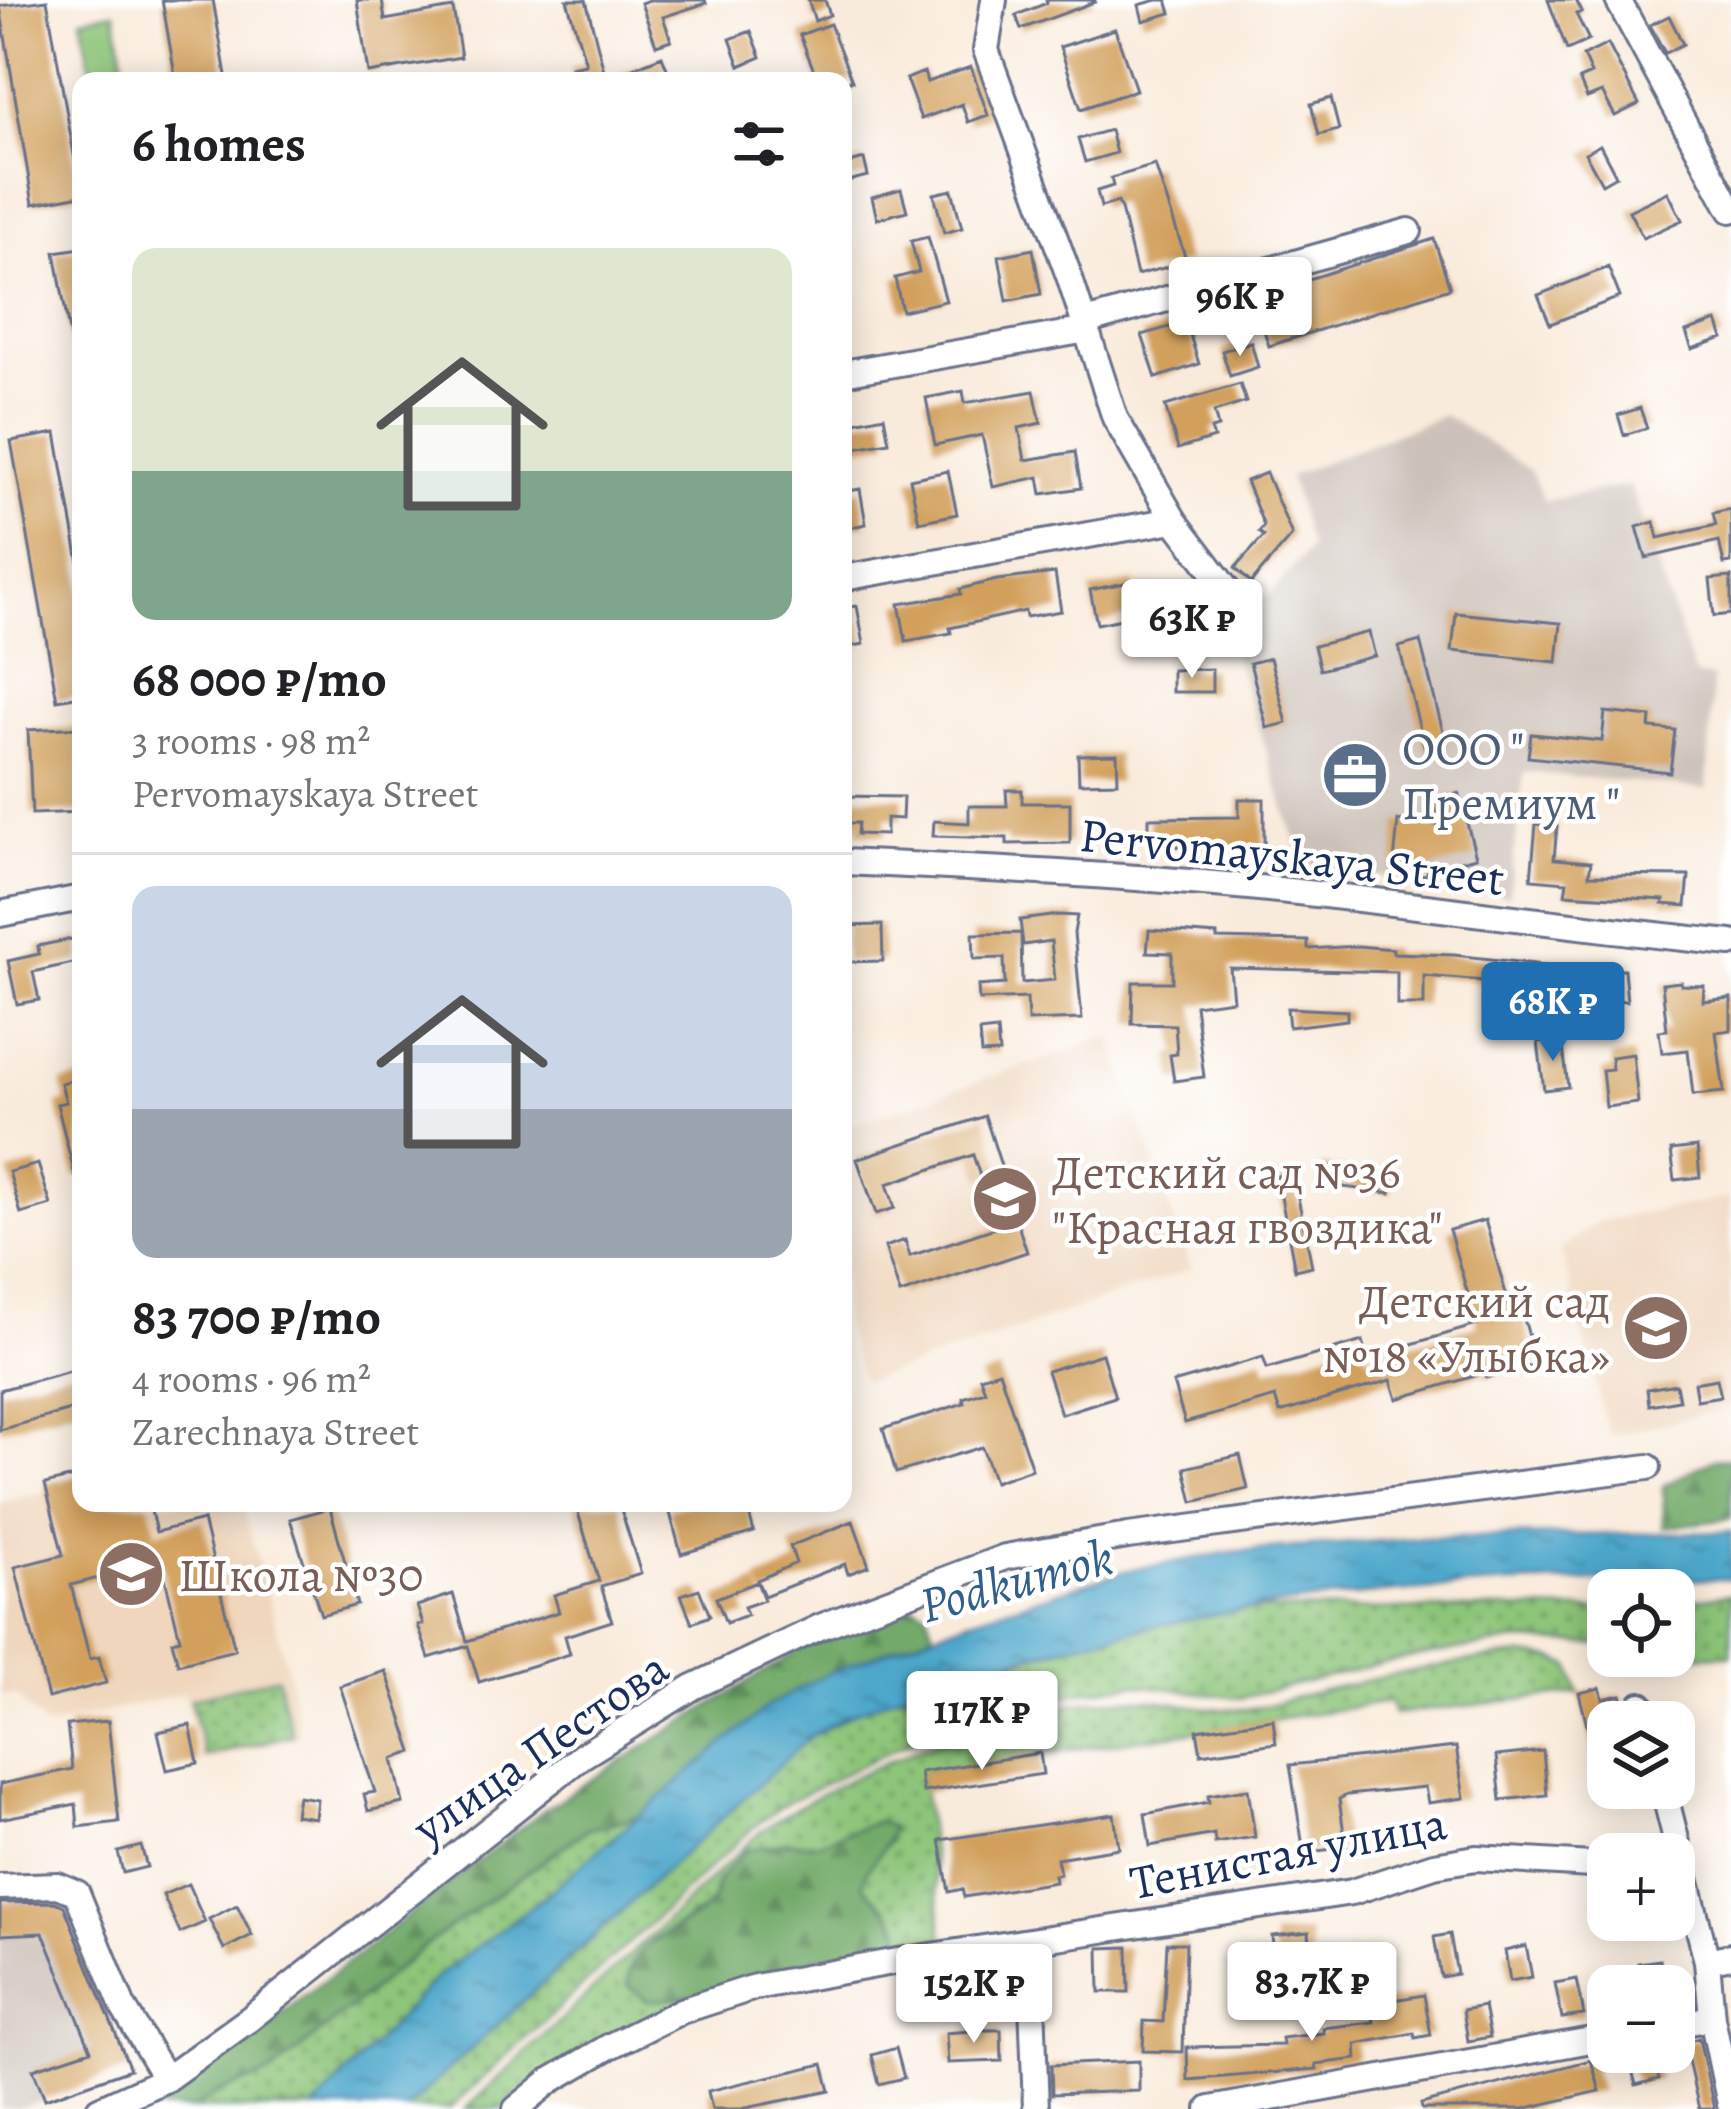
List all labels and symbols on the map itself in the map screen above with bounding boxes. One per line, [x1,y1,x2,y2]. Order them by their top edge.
pin: 96K ₽ [1156,257,1324,359]
pin: 63K ₽ [1108,579,1276,681]
place label: ООО " Премиум " [1402,715,1620,836]
office icon: ООО " Премиум " [1320,740,1390,810]
street label: Pervomayskaya Street [1076,802,1507,912]
pin: 68K ₽ [1469,962,1637,1064]
place label: Детский сад №36 "Красная гвоздика" [1052,1139,1443,1260]
school or university icon: Детский сад №36 "Красная гвоздика" [970,1164,1040,1234]
place label: Детский сад №18 «Улыбка» [1322,1268,1610,1389]
school or university icon: Детский сад №18 «Улыбка» [1621,1293,1691,1363]
water label: Podkumok [912,1522,1121,1640]
school or university icon: Школа №30 [96,1539,166,1609]
place label: Школа №30 [178,1542,424,1608]
street label: улица Пестова [399,1635,682,1861]
pin: 117K ₽ [884,1671,1080,1773]
street label: Тенистая улица [1124,1790,1452,1916]
pin: 83.7K ₽ [1201,1942,1423,2044]
pin: 152K ₽ [876,1944,1072,2046]

